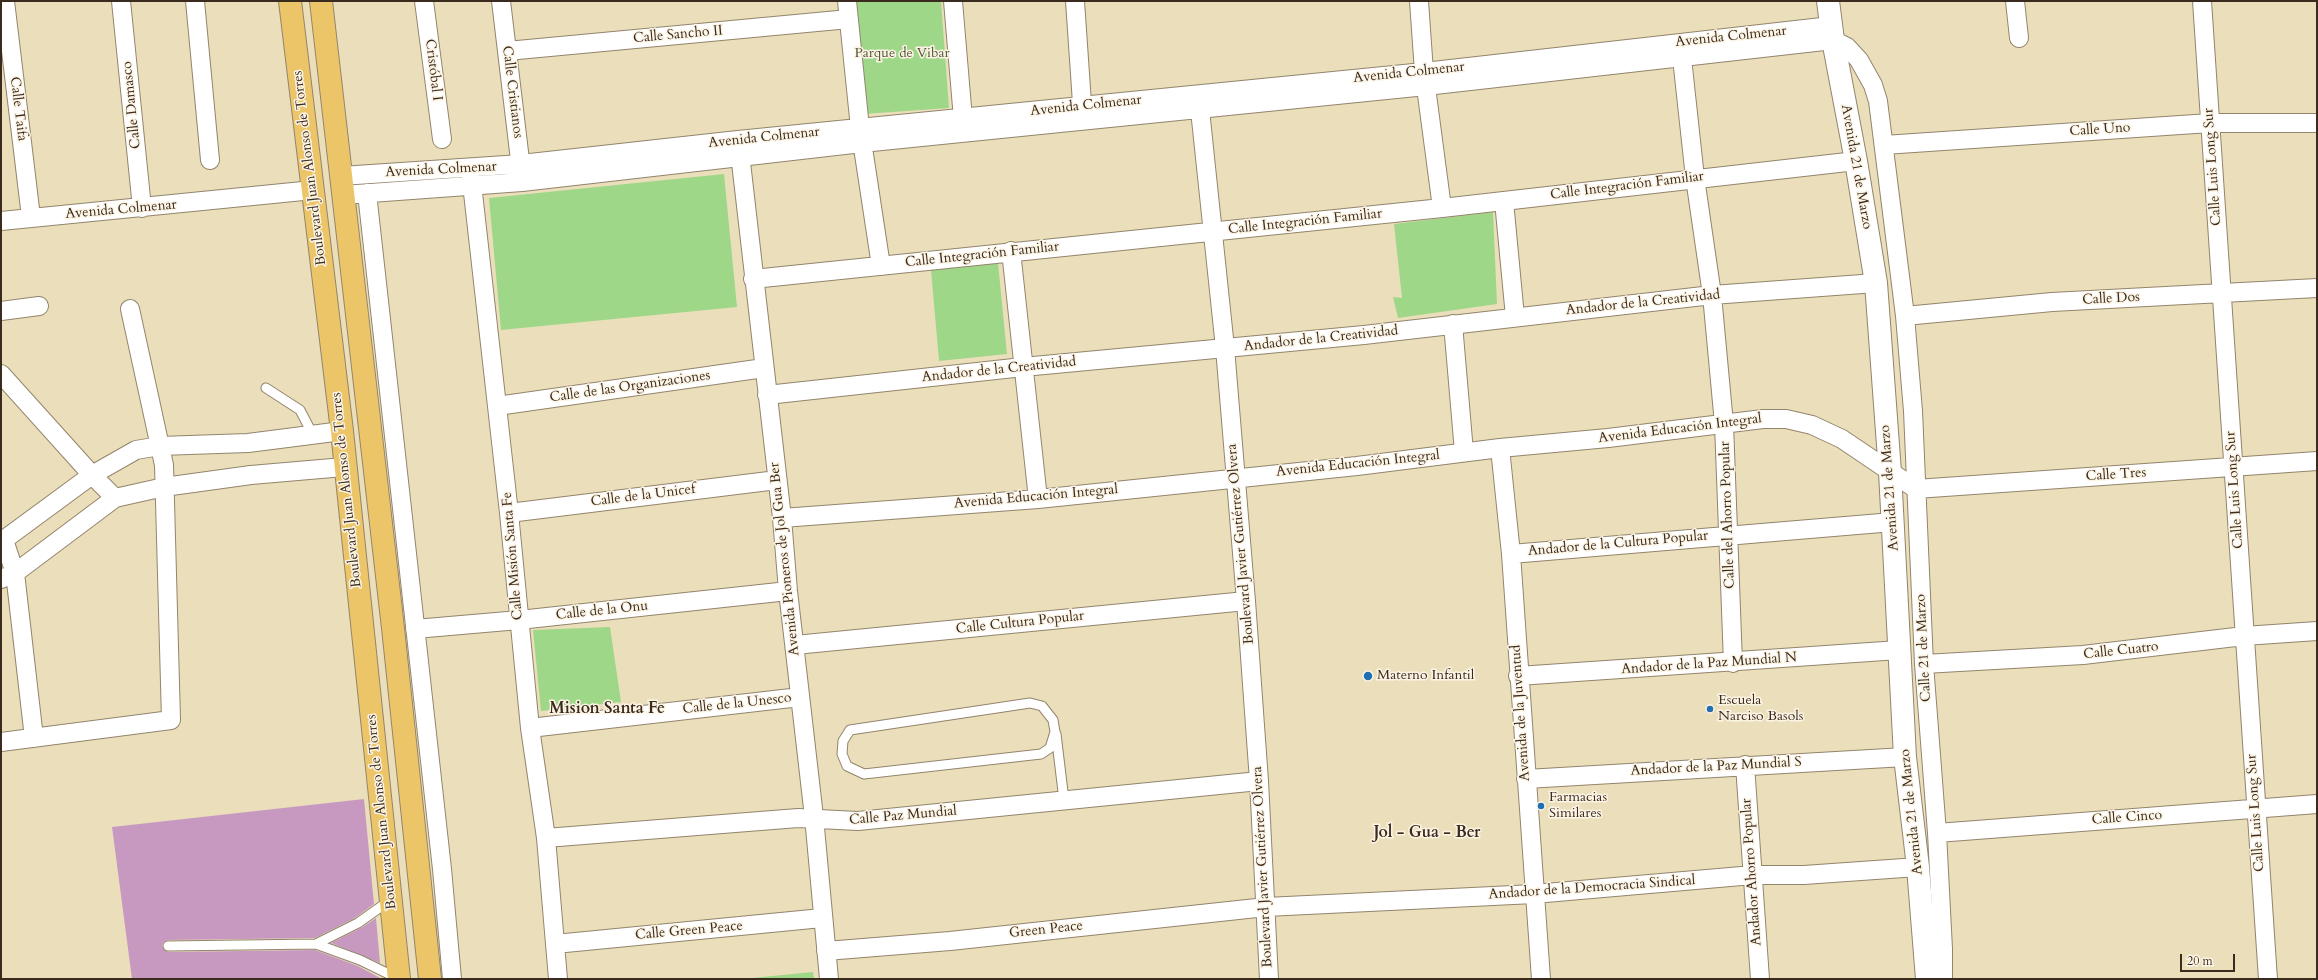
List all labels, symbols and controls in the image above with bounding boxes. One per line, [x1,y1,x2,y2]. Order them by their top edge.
street label: Calle Sancho II [632,23,724,47]
street label: Avenida Colmenar [1675,23,1787,51]
street label: Cristóbal I [421,38,445,102]
street label: Calle Cristianos [498,45,526,139]
park label: Parque de Vibar [854,46,950,62]
street label: Avenida Colmenar [1353,59,1465,87]
street label: Calle Damasco [119,60,145,150]
street label: Boulevard Juan Alonso de Torres [290,70,330,266]
street label: Calle Taifa [6,76,30,142]
street label: Avenida Colmenar [1030,92,1142,120]
street label: Avenida 21 de Marzo [1837,103,1875,231]
street label: Calle Luis Long Sur [2201,108,2225,226]
street label: Calle Uno [2069,119,2131,141]
street label: Avenida Colmenar [708,124,820,152]
street label: Avenida Colmenar [385,159,497,181]
street label: Calle Integración Familiar [1549,168,1705,204]
street label: Avenida Colmenar [65,197,177,223]
street label: Calle Integración Familiar [1227,206,1383,238]
street label: Calle Integración Familiar [904,239,1060,271]
street label: Andador de la Creatividad [1565,287,1721,319]
street label: Calle Dos [2082,289,2140,309]
street label: Andador de la Creatividad [1243,323,1399,355]
street label: Andador de la Creatividad [921,354,1077,386]
street label: Calle de las Organizaciones [549,367,711,407]
street label: Boulevard Juan Alonso de Torres [328,392,366,588]
street label: Avenida Educación Integral [1597,411,1763,447]
street label: Avenida 21 de Marzo [1877,424,1903,552]
street label: Calle Luis Long Sur [2223,431,2247,549]
street label: Calle del Ahorro Popular [1717,441,1739,589]
street label: Boulevard Javier Gutiérrez Olvera [1224,443,1258,645]
street label: Avenida Educación Integral [1275,447,1441,481]
street label: Avenida Pioneros de Jol Gua Ber [766,461,804,657]
street label: Calle Tres [2085,465,2147,485]
street label: Calle de la Unicef [590,481,696,511]
street label: Avenida Educación Integral [953,481,1119,513]
street label: Calle Misión Santa Fe [499,491,527,621]
street label: Andador de la Cultura Popular [1527,528,1709,560]
street label: Calle 21 de Marzo [1913,594,1935,702]
street label: Calle de la Onu [555,598,649,624]
street label: Calle Cultura Popular [955,608,1085,638]
street label: Calle Cuatro [2083,639,2159,663]
street label: Avenida de la Juventud [1508,644,1534,782]
street label: Andador de la Paz Mundial N [1621,649,1797,679]
place label: Materno Infantil [1377,668,1474,684]
marker: Materno Infantil [1362,670,1374,682]
street label: Calle de la Unesco [682,690,792,718]
place label: Escuela Narciso Basols [1718,693,1803,726]
district label: Mision Santa Fe [549,699,665,719]
marker: Escuela Narciso Basols [1705,704,1715,714]
street label: Boulevard Juan Alonso de Torres [363,714,401,910]
street label: Avenida 21 de Marzo [1897,748,1927,876]
street label: Andador de la Paz Mundial S [1630,754,1802,780]
street label: Calle Luis Long Sur [2244,754,2268,872]
street label: Boulevard Javier Gutiérrez Olvera [1249,766,1277,968]
place label: Farmacias Similares [1549,790,1607,822]
street label: Andador Ahorro Popular [1738,798,1766,946]
marker: Farmacias Similares [1536,801,1546,811]
street label: Calle Paz Mundial [848,803,958,829]
street label: Calle Cinco [2091,807,2163,829]
district label: Jol - Gua - Ber [1374,823,1480,843]
street label: Andador de la Democracia Sindical [1488,872,1696,904]
street label: Calle Green Peace [634,918,744,944]
street label: Green Peace [1008,918,1084,942]
scale bar [2182,946,2237,972]
text: 20 m [2187,953,2213,969]

